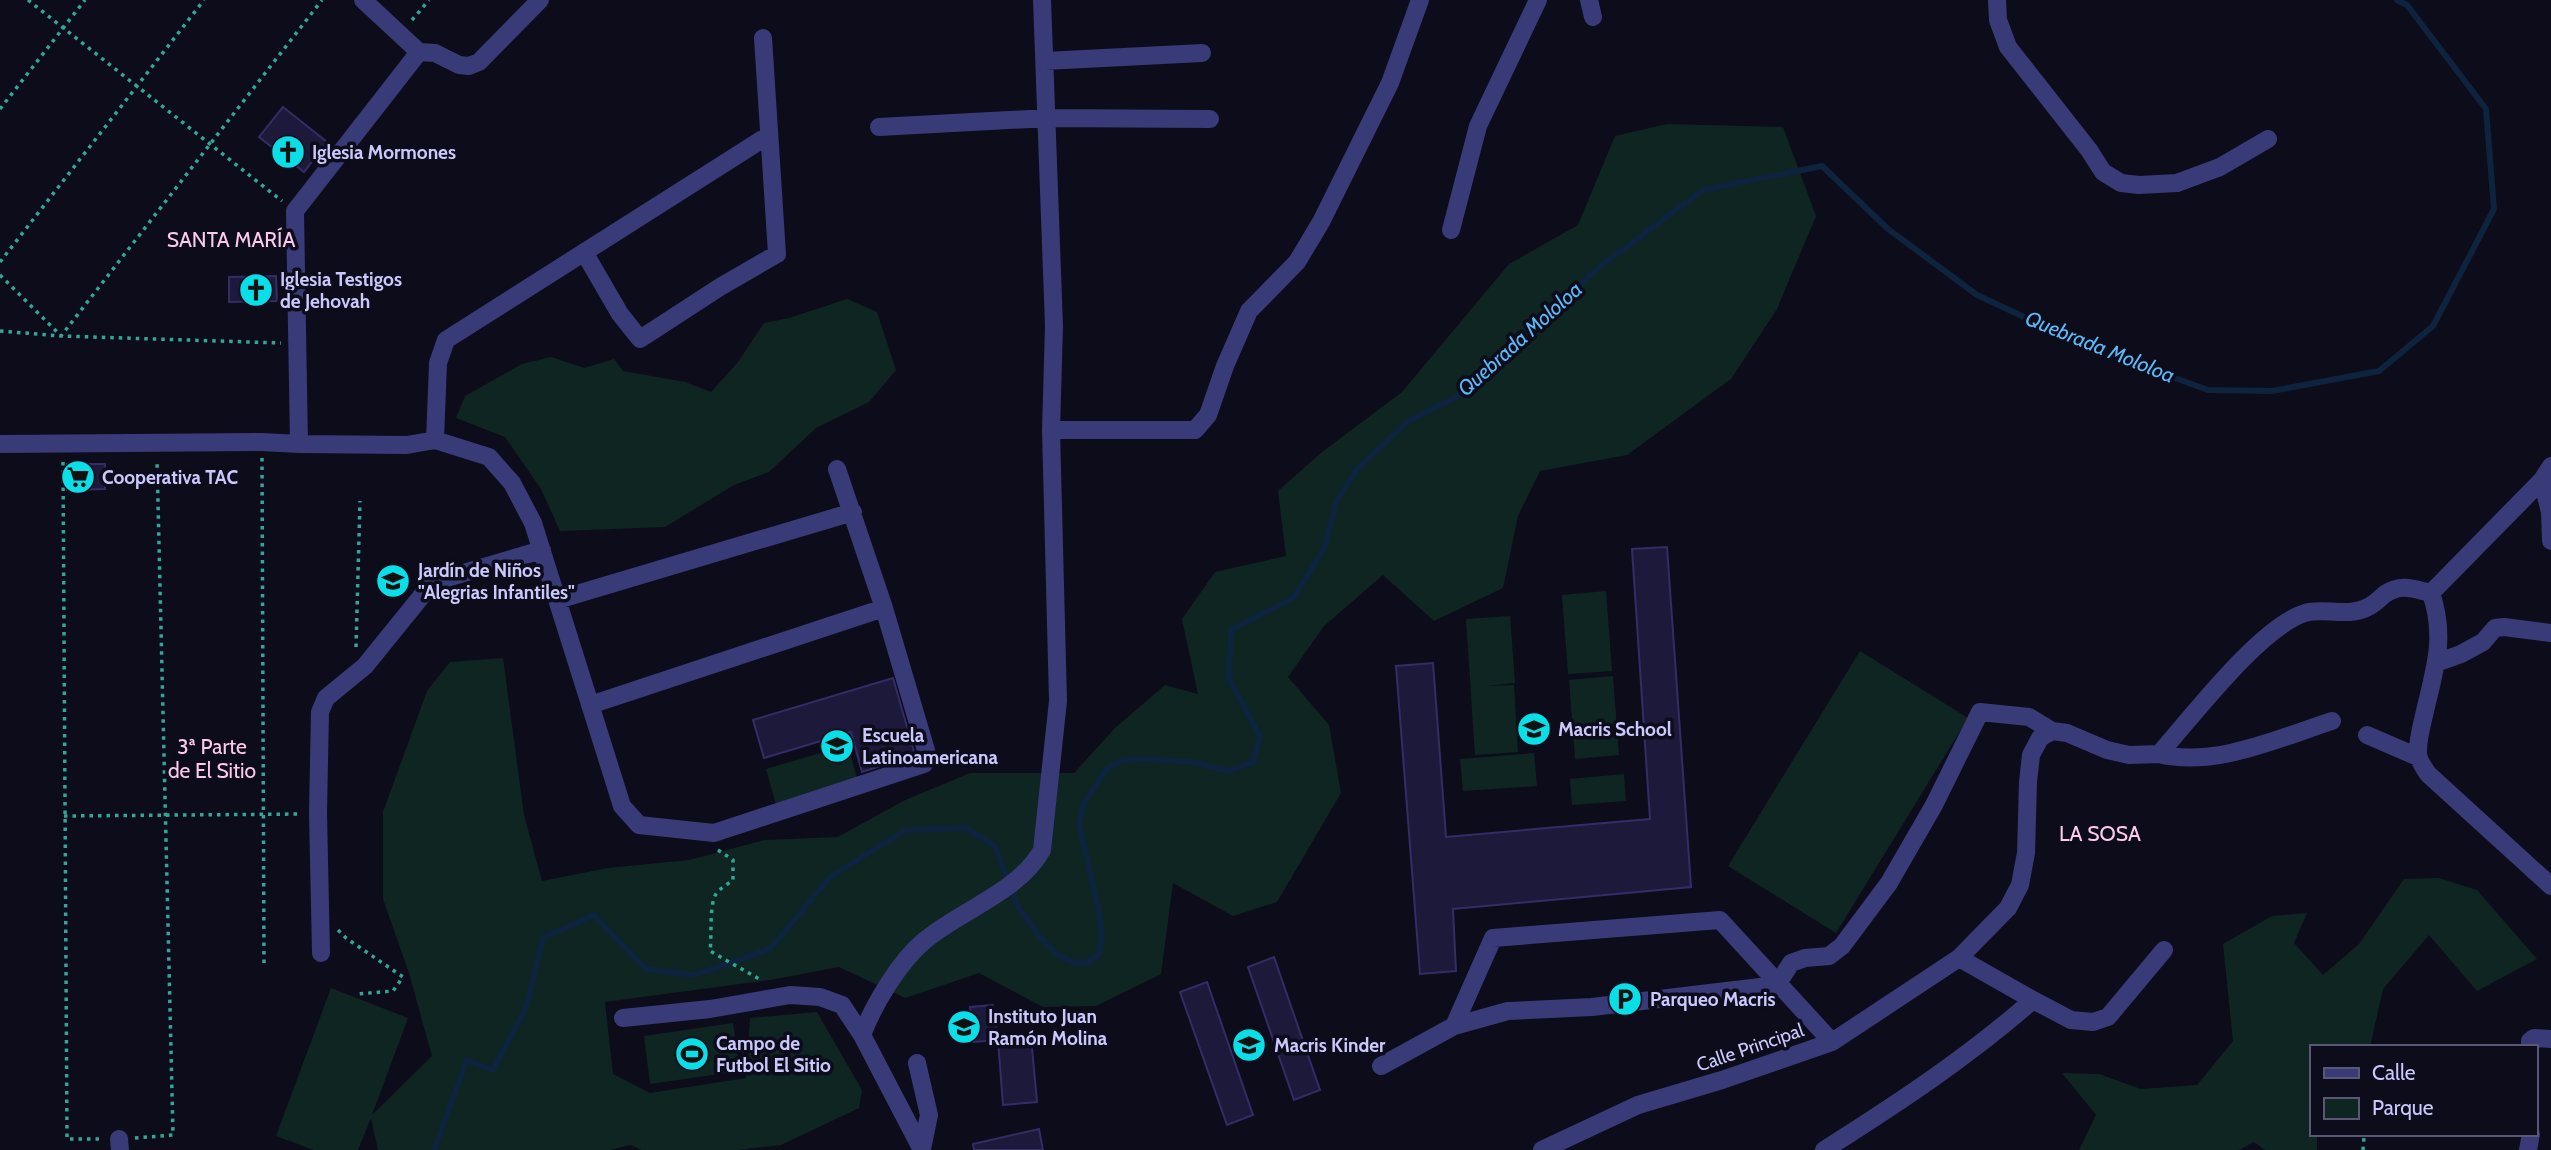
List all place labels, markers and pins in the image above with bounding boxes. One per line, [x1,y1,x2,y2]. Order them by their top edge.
church icon: Iglesia Mormones [269,133,307,171]
place label: Iglesia Mormones [312,141,456,164]
place label: Iglesia Testigos de Jehovah [280,268,402,313]
church icon: Iglesia Testigos de Jehovah [237,271,275,309]
supermarket icon: Cooperativa TAC [59,458,97,496]
place label: Cooperativa TAC [102,466,238,489]
place label: Jardín de Niños "Alegrias Infantiles" [417,559,575,604]
school or university icon: Jardín de Niños "Alegrias Infantiles" [374,562,412,600]
school or university icon: Macris School [1515,710,1553,748]
place label: Macris School [1558,718,1672,741]
place label: Escuela Latinoamericana [862,724,998,769]
school or university icon: Escuela Latinoamericana [818,727,856,765]
parking icon: Parqueo Macris [1606,980,1644,1018]
place label: Parqueo Macris [1650,988,1776,1011]
place label: Instituto Juan Ramón Molina [988,1005,1108,1050]
school or university icon: Instituto Juan Ramón Molina [945,1008,983,1046]
school or university icon: Macris Kinder [1230,1026,1268,1064]
place label: Campo de Futbol El Sitio [716,1032,831,1077]
place label: Macris Kinder [1274,1034,1386,1057]
sports icon: Campo de Futbol El Sitio [673,1035,711,1073]

